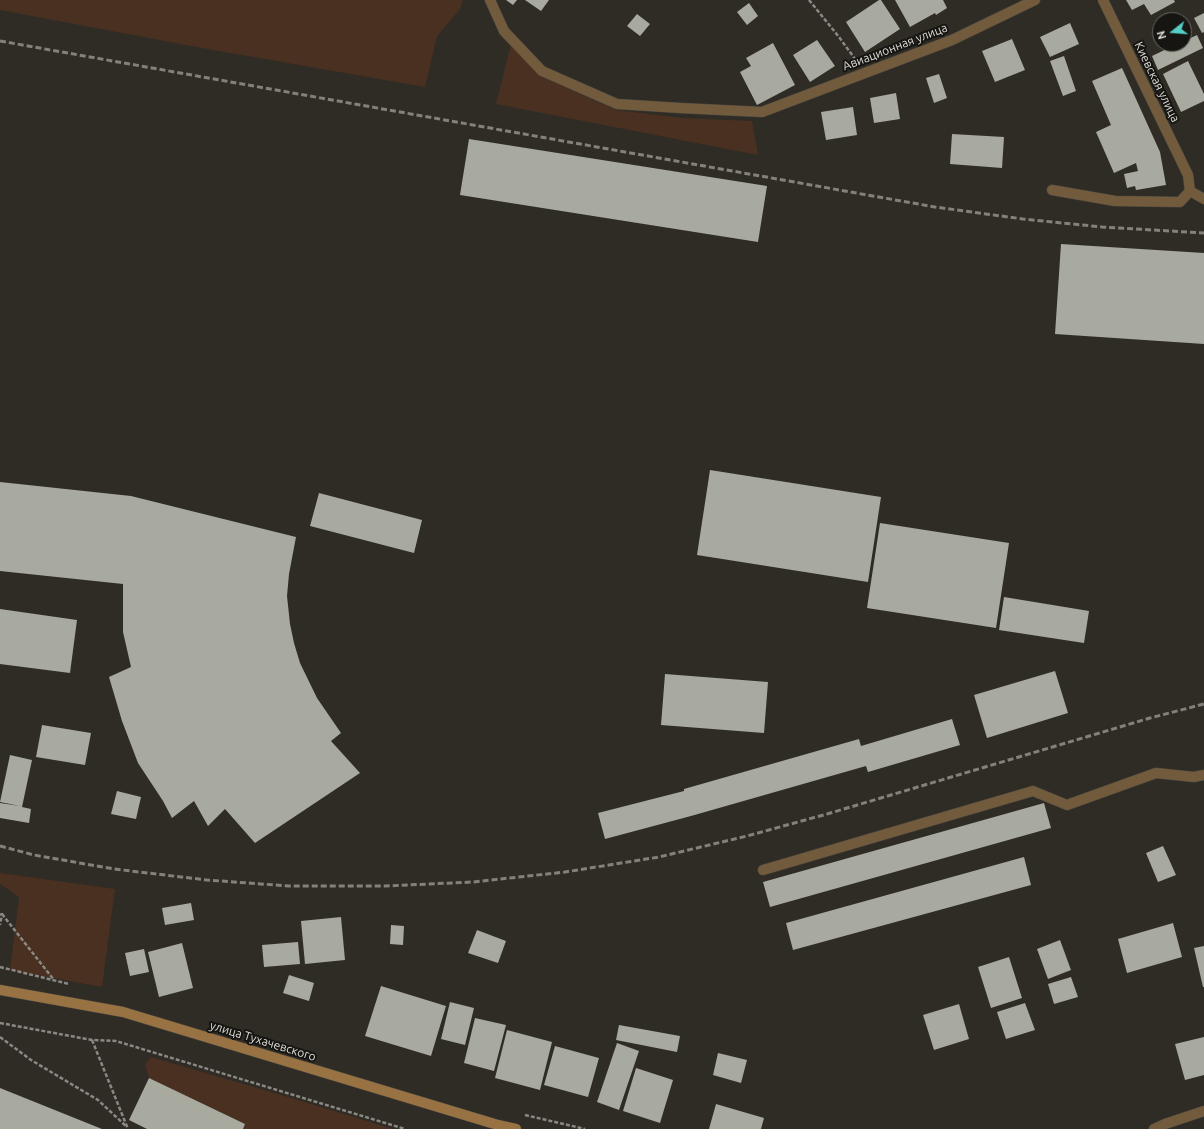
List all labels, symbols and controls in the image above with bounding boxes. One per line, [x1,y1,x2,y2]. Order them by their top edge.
north arrow [1152,12,1192,52]
street label: Авиационная улица [841,20,949,74]
text: N [1155,30,1168,41]
street label: Киевская улица [1131,39,1183,125]
street label: улица Тухачевского [208,1018,318,1064]

